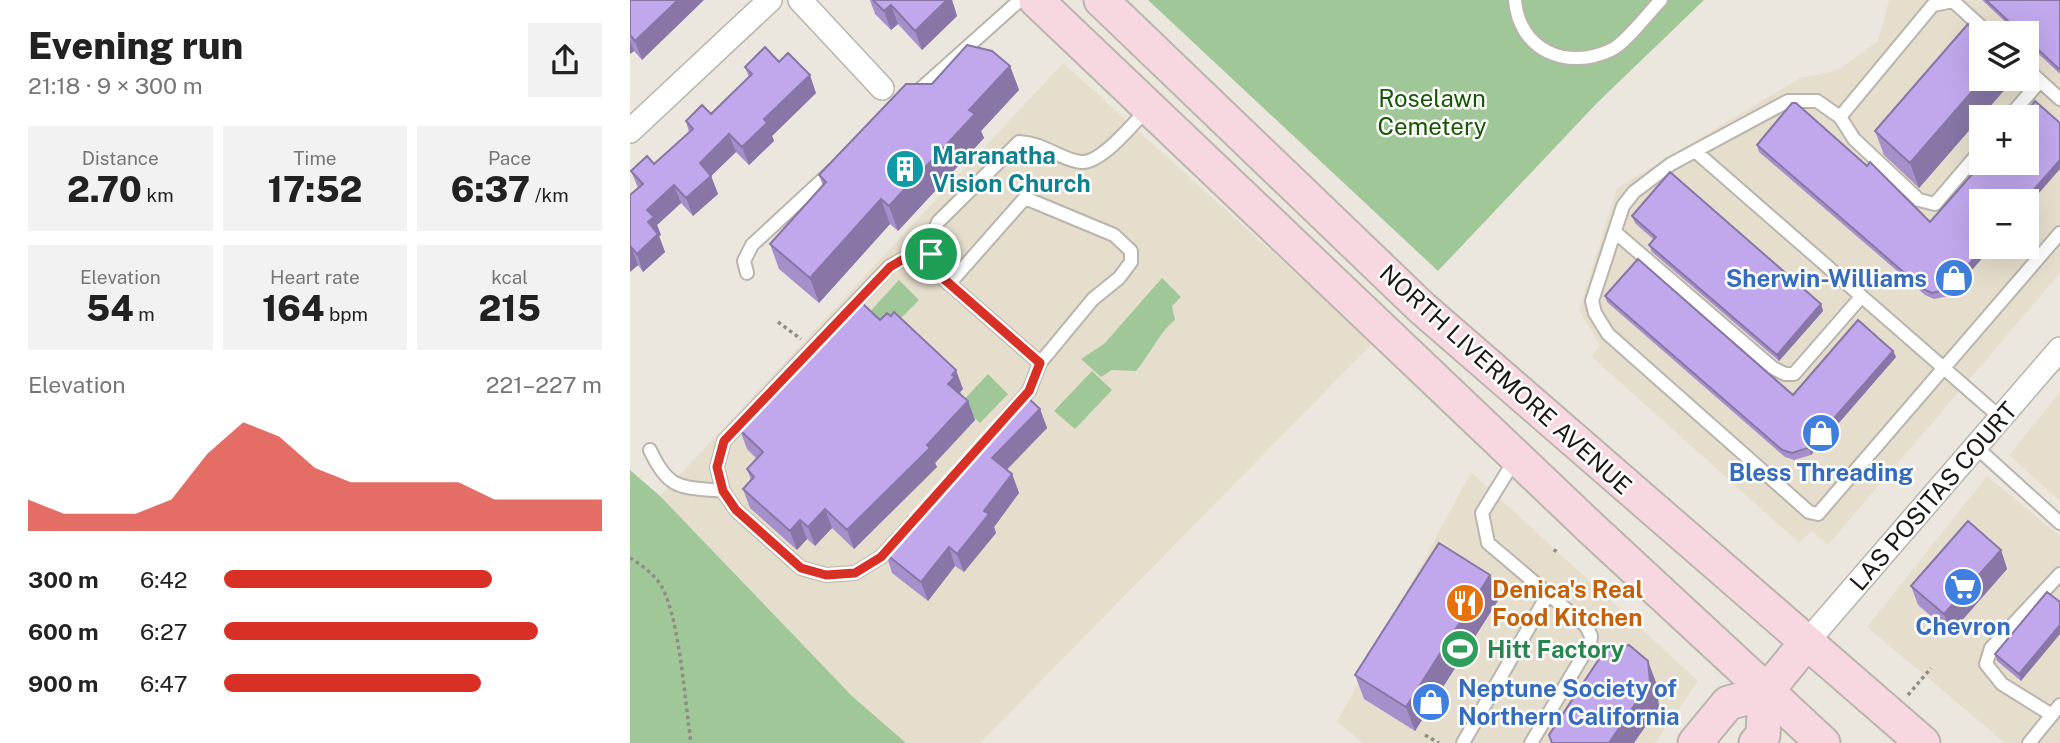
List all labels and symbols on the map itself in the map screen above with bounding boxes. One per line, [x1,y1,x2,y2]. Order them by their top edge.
park label: Roselawn Cemetery [1377,84,1487,140]
place label: Maranatha Vision Church [932,141,1091,197]
building icon: Maranatha Vision Church [884,148,926,190]
pin [901,224,961,284]
shop icon: Sherwin-Williams [1933,257,1975,299]
street label: NORTH LIVERMORE AVENUE [1374,258,1638,500]
place label: Sherwin-Williams [1726,264,1927,292]
street label: LAS POSITAS COURT [1844,396,2022,596]
shop icon: Bless Threading [1800,412,1842,454]
place label: Bless Threading [1729,458,1913,486]
supermarket icon: Chevron [1942,566,1984,608]
place label: Denica's Real Food Kitchen [1492,575,1643,631]
restaurant icon: Denica's Real Food Kitchen [1444,582,1486,624]
place label: Chevron [1915,612,2011,640]
sports icon: Hitt Factory [1439,628,1481,670]
place label: Hitt Factory [1487,635,1625,663]
place label: Neptune Society of Northern California [1458,674,1680,730]
shop icon: Neptune Society of Northern California [1410,681,1452,723]

